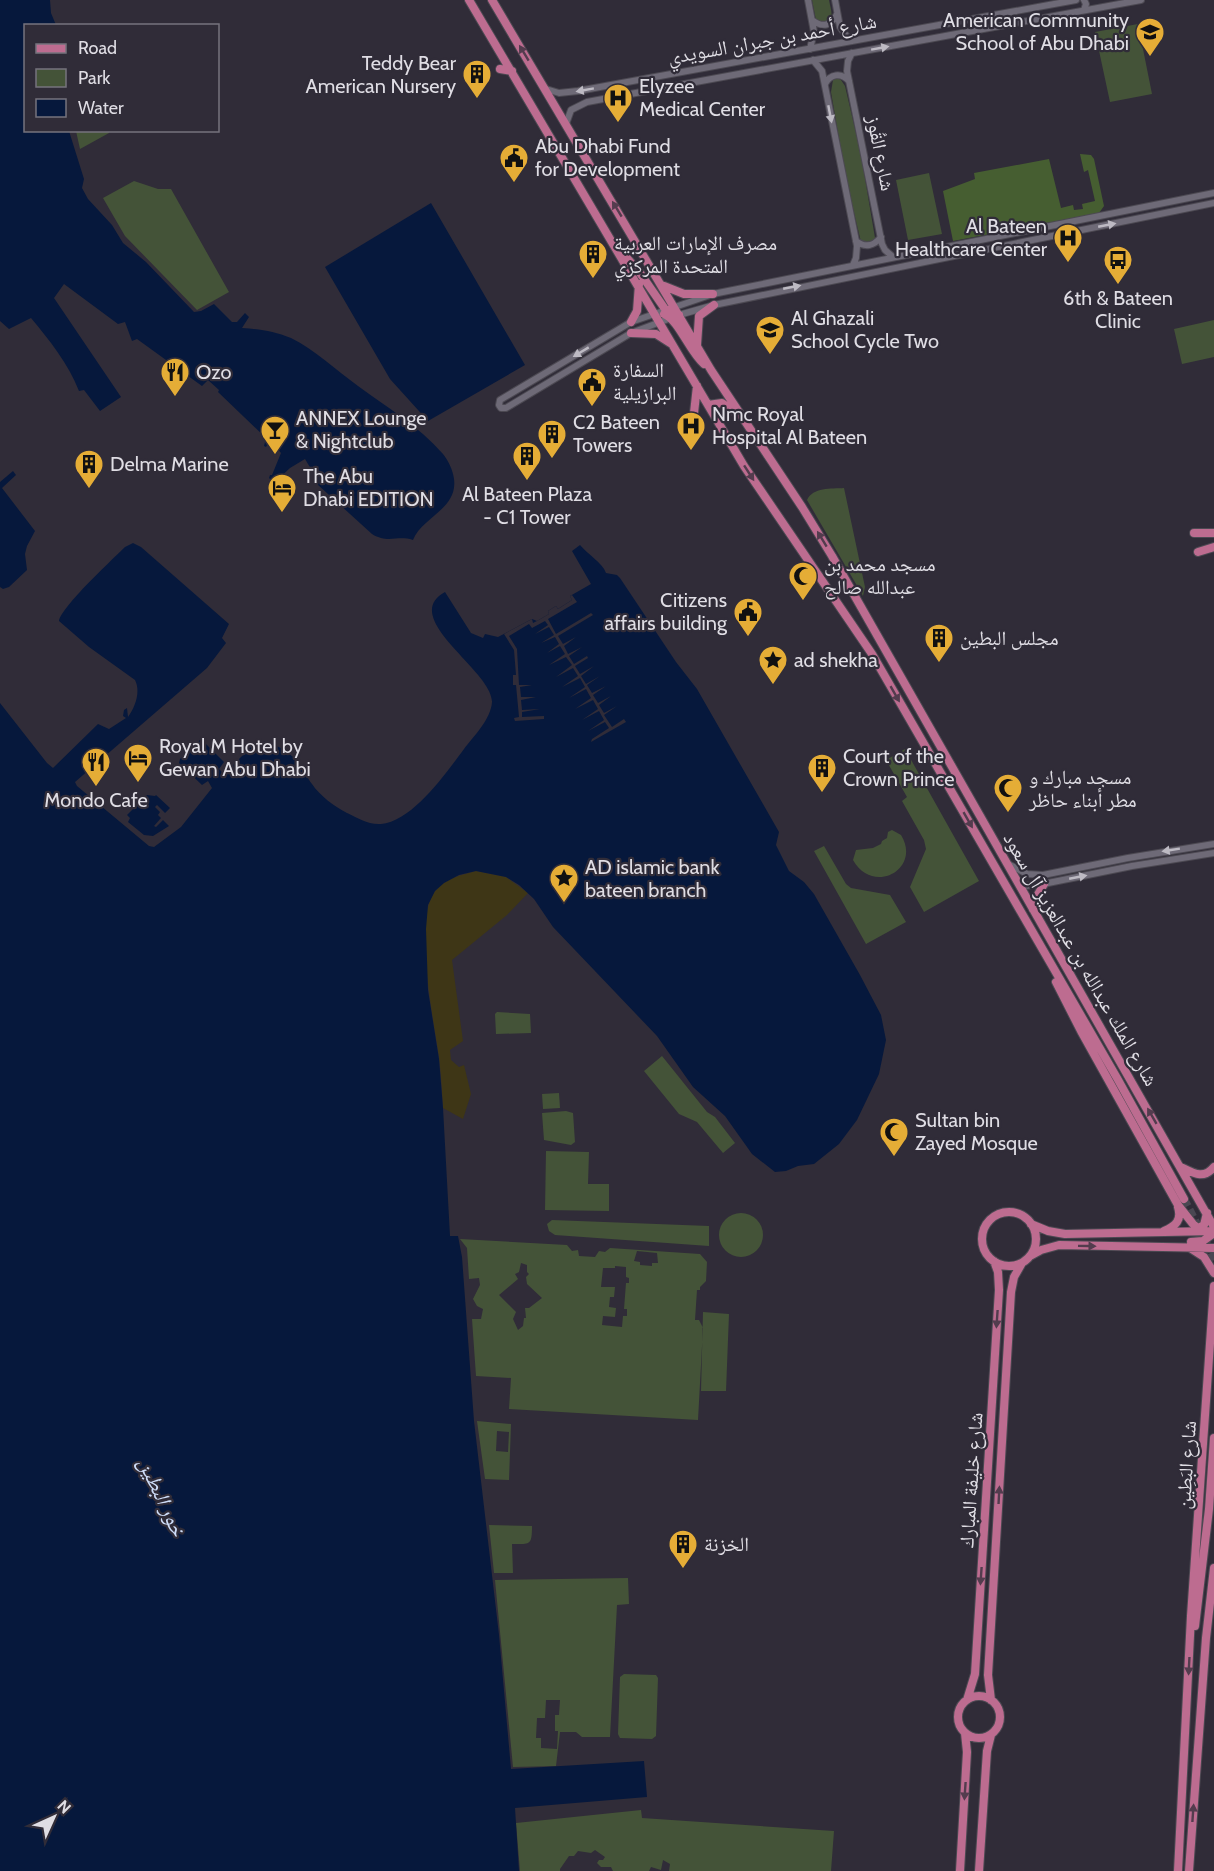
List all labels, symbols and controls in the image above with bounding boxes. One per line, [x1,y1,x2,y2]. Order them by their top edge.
place label: American Community School of Abu Dhabi [943,8,1129,55]
street label: شارع أحمد بن جبران السويدي [666,9,879,73]
school or university icon: American Community School of Abu Dhabi [1134,16,1166,58]
legend [24,24,219,132]
text: Road [78,37,117,59]
one-way arrow [871,43,890,52]
one-way arrow [518,45,529,61]
place label: Teddy Bear American Nursery [305,51,457,98]
building icon: Teddy Bear American Nursery [461,58,493,100]
text: Park [78,67,111,89]
place label: Elyzee Medical Center [639,74,766,121]
hospital icon: Elyzee Medical Center [602,82,634,124]
one-way arrow [575,86,594,95]
text: Water [78,97,124,119]
one-way arrow [826,105,835,124]
street label: شارع القُوز [861,112,900,193]
place label: Abu Dhabi Fund for Development [535,134,680,181]
public building icon: Abu Dhabi Fund for Development [498,142,530,184]
one-way arrow [612,200,622,217]
place label: Al Bateen Healthcare Center [895,214,1048,261]
one-way arrow [1098,220,1117,229]
hospital icon: Al Bateen Healthcare Center [1052,222,1084,264]
place label: مصرف الإمارات العربية المتحدة المركزي [614,231,777,282]
building icon: مصرف الإمارات العربية المتحدة المركزي [577,238,609,280]
bus stop icon: 6th & Bateen Clinic [1102,244,1134,286]
one-way arrow [783,282,801,292]
place label: 6th & Bateen Clinic [1063,286,1173,333]
place label: Al Ghazali School Cycle Two [791,306,939,353]
school or university icon: Al Ghazali School Cycle Two [754,314,786,356]
one-way arrow [573,347,589,358]
restaurant icon: Ozo [159,356,191,398]
place label: السفارة البرازيلية [613,358,676,405]
place label: Ozo [196,360,231,384]
public building icon: السفارة البرازيلية [576,366,608,408]
place label: Nmc Royal Hospital Al Bateen [712,402,867,449]
place label: ANNEX Lounge & Nightclub [296,406,427,453]
place label: C2 Bateen Towers [573,410,660,457]
hospital icon: Nmc Royal Hospital Al Bateen [675,410,707,452]
bar icon: ANNEX Lounge & Nightclub [259,414,291,456]
building icon: C2 Bateen Towers [536,418,568,460]
building icon: Al Bateen Plaza - C1 Tower [511,440,543,482]
building icon: Delma Marine [73,448,105,490]
place label: Delma Marine [110,452,229,476]
place label: The Abu Dhabi EDITION [303,464,434,511]
one-way arrow [744,465,755,481]
hotel icon: The Abu Dhabi EDITION [266,472,298,514]
place label: Al Bateen Plaza - C1 Tower [462,482,593,529]
one-way arrow [816,531,827,547]
place label: مسجد محمد بن عبدالله صالح [824,552,936,600]
mosque icon: مسجد محمد بن عبدالله صالح [787,560,819,602]
place label: Citizens affairs building [605,588,728,635]
public building icon: Citizens affairs building [732,596,764,638]
building icon: مجلس البطين [923,622,955,664]
place label: مجلس البطين [960,626,1059,650]
place icon: ad shekha [757,644,789,686]
place label: ad shekha [794,648,878,672]
one-way arrow [890,686,900,703]
place label: Royal M Hotel by Gewan Abu Dhabi [159,734,311,781]
hotel icon: Royal M Hotel by Gewan Abu Dhabi [122,742,154,784]
place label: Court of the Crown Prince [843,744,955,791]
restaurant icon: Mondo Cafe [80,746,112,788]
building icon: Court of the Crown Prince [806,752,838,794]
place label: مسجد مبارك و مطر أبناء حاظر [1028,765,1137,812]
mosque icon: مسجد مبارك و مطر أبناء حاظر [992,772,1024,814]
place label: Mondo Cafe [44,788,148,812]
one-way arrow [962,812,973,828]
street label: شارع الملك عبدالله بن عبدالعزيز آل سعود [998,828,1164,1091]
one-way arrow [1161,846,1180,855]
place label: AD islamic bank bateen branch [585,855,719,902]
place icon: AD islamic bank bateen branch [548,862,580,904]
one-way arrow [1068,872,1087,881]
one-way arrow [1147,1107,1157,1124]
place label: Sultan bin Zayed Mosque [915,1108,1038,1155]
mosque icon: Sultan bin Zayed Mosque [878,1116,910,1158]
one-way arrow [1077,1241,1096,1250]
one-way arrow [993,1309,1002,1328]
street label: شارع خليفة المبارك [954,1411,989,1549]
street label: شارع البَطِين [1171,1420,1202,1510]
water label: خور البطين [132,1453,192,1541]
one-way arrow [994,1486,1003,1505]
building icon: الخزنة [667,1528,699,1570]
place label: الخزنة [704,1532,749,1556]
one-way arrow [977,1567,986,1586]
one-way arrow [1185,1657,1194,1676]
one-way arrow [960,1782,969,1801]
north arrow [24,1787,84,1847]
text: N [54,1796,75,1817]
one-way arrow [1189,1803,1198,1822]

